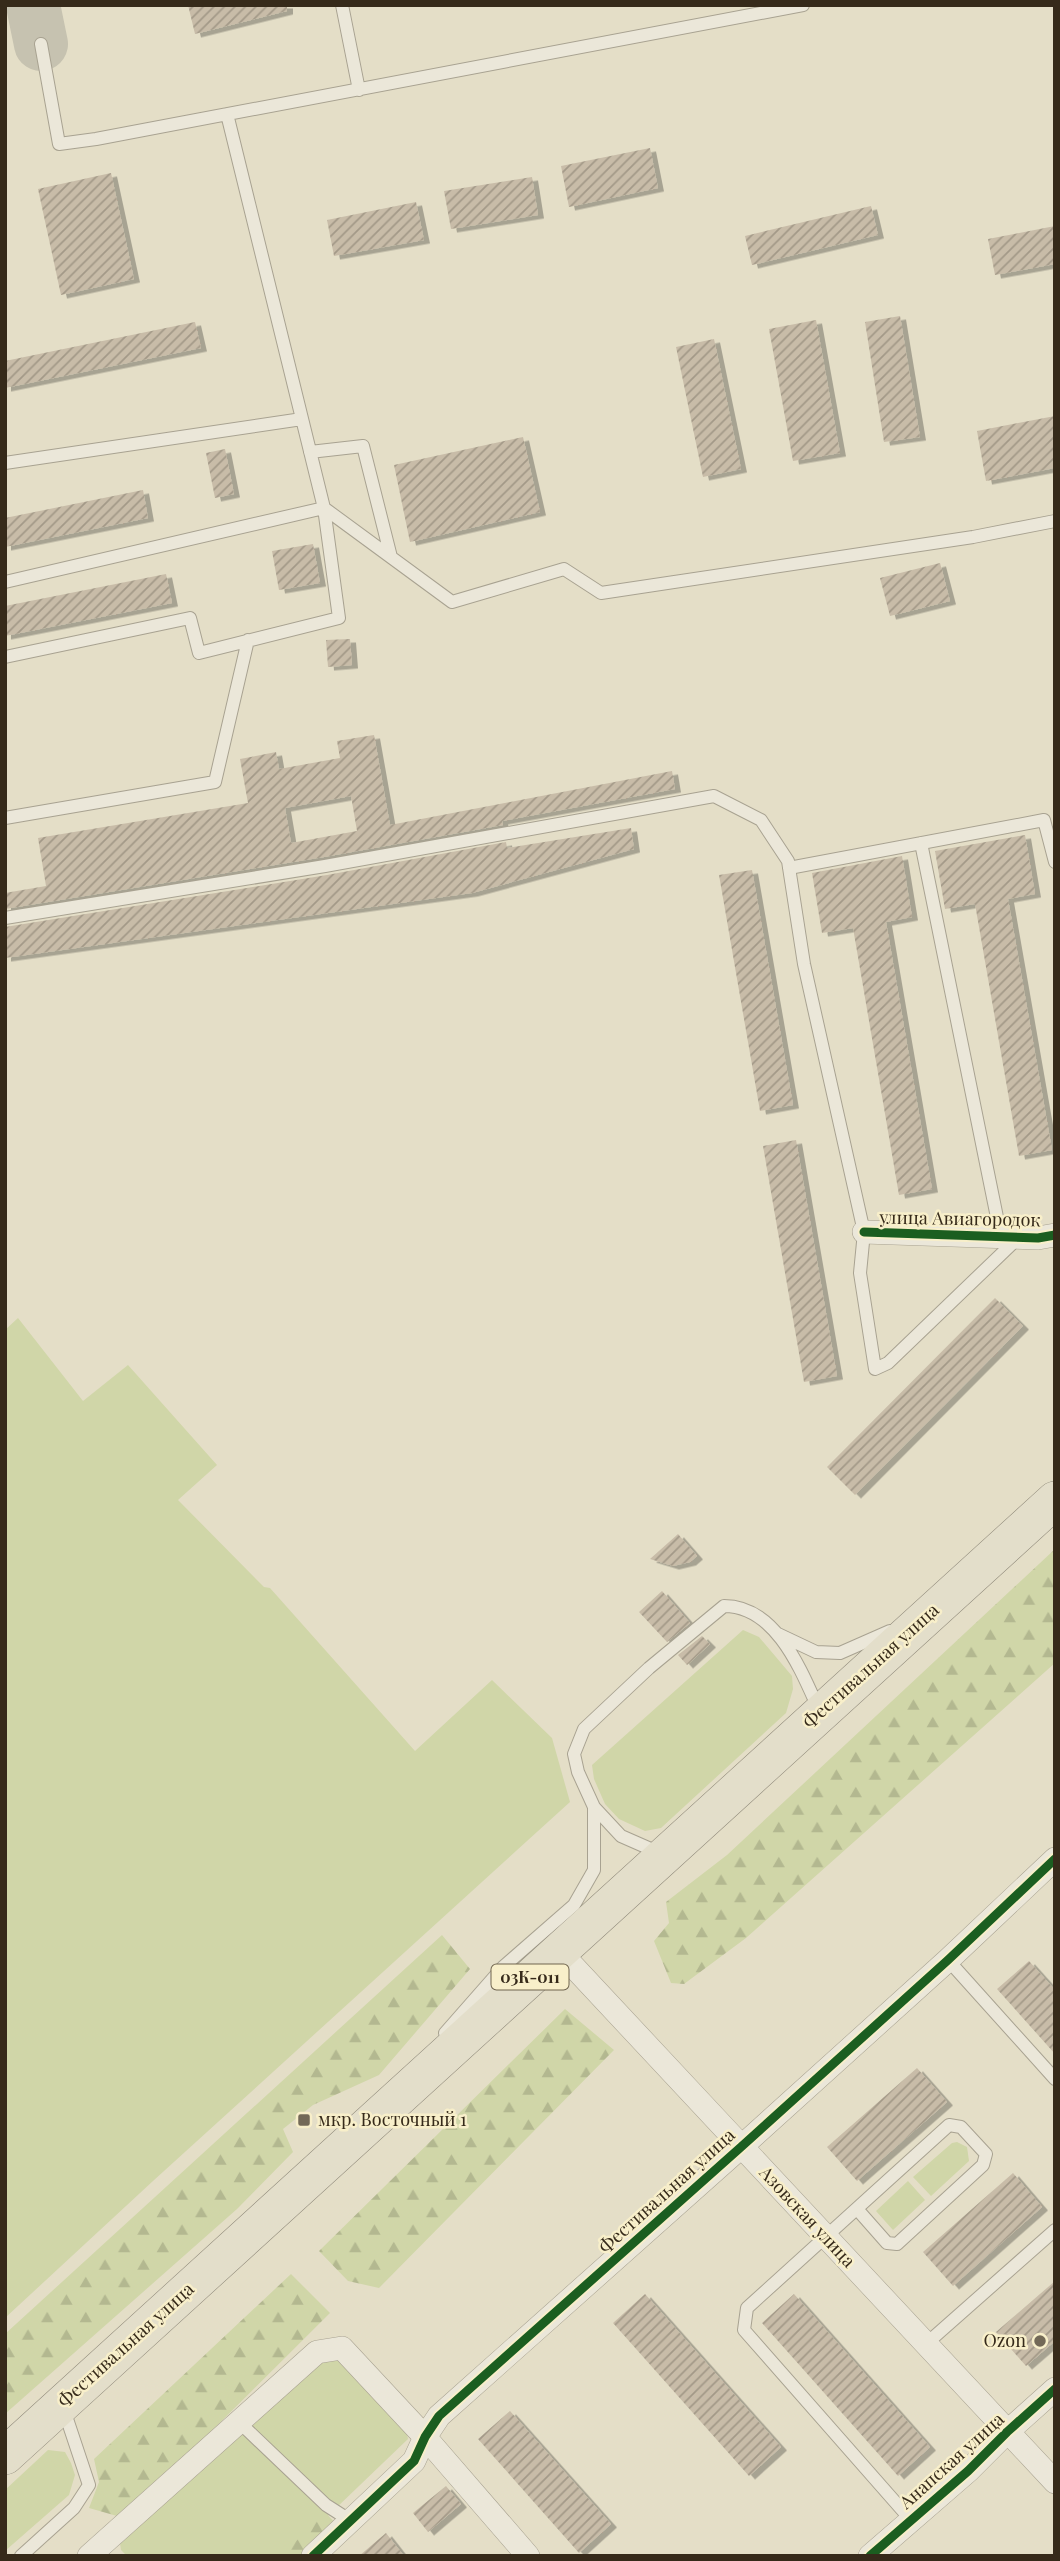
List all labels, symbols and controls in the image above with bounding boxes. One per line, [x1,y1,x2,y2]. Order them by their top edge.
street label: улица Авиагородок [878,1205,1041,1231]
street label: Фестивальная улица [797,1598,944,1733]
road number: 03К-011 [491,1965,568,1990]
place label: мкр. Восточный 1 [318,2107,467,2131]
marker: мкр. Восточный 1 [296,2112,312,2128]
street label: Фестивальная улица [593,2123,740,2258]
street label: Азовская улица [754,2160,861,2272]
street label: Фестивальная улица [52,2277,199,2412]
place label: Ozon [983,2328,1026,2352]
marker: Ozon [1032,2333,1048,2349]
street label: Анапская улица [893,2407,1009,2514]

